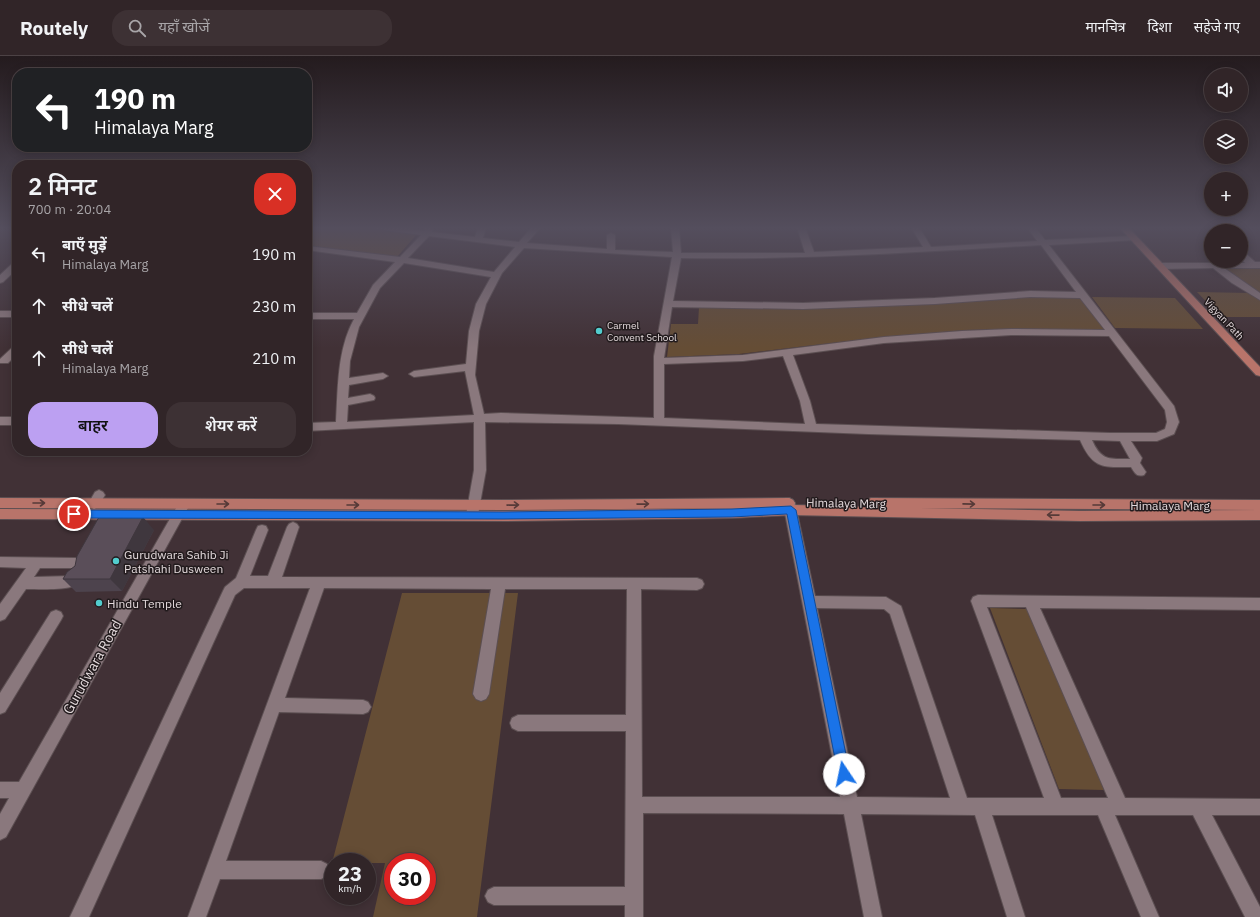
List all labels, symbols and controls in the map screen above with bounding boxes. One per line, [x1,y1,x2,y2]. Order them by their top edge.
search box [112,10,392,46]
text: Routely [20,16,88,40]
icon: search [126,17,148,39]
text: यहाँ खोजें [158,17,210,36]
text: मानचित्र [1086,18,1126,36]
text: दिशा [1148,18,1172,36]
text: सहेजे गए [1194,18,1240,36]
map controls [1204,68,1248,268]
button: sound [1204,68,1248,112]
text: 190 m [94,80,176,117]
icon: left [28,84,80,136]
text: Himalaya Marg [94,116,213,139]
button: layers [1204,120,1248,164]
text: 2 मिनट [28,170,97,202]
button: + [1204,172,1248,216]
button: close [254,173,296,215]
text: 700 m · 20:04 [28,201,111,218]
button: − [1204,224,1248,268]
text: बाएँ मुड़ें [62,235,107,254]
icon: left [28,243,50,265]
text: 190 m [252,245,296,264]
text: Himalaya Marg [62,256,148,273]
icon: ahead [28,295,50,317]
street label: Vigyan Path [1201,295,1247,343]
text: सीधे चलें [62,296,113,315]
text: 230 m [252,297,296,316]
place label: Carmel Convent School [607,319,677,344]
marker: Carmel Convent School [594,326,604,336]
text: सीधे चलें [62,339,113,358]
icon: ahead [28,347,50,369]
text: 210 m [252,349,296,368]
text: Himalaya Marg [62,360,148,377]
button: बाहर [28,402,158,448]
button: शेयर करें [166,402,296,448]
street label: Himalaya Marg [806,495,887,511]
pin [57,497,91,531]
street label: Himalaya Marg [1130,498,1210,513]
one-way arrow [32,499,45,507]
one-way arrow [216,500,229,508]
one-way arrow [636,500,649,507]
one-way arrow [962,500,975,508]
one-way arrow [346,501,359,509]
one-way arrow [506,501,519,509]
one-way arrow [1092,501,1105,509]
icon: arrive [63,503,85,525]
one-way arrow [1047,511,1060,519]
place label: Gurudwara Sahib Ji Patshahi Dusween [124,547,229,576]
marker: Gurudwara Sahib Ji Patshahi Dusween [111,556,121,566]
place label: Hindu Temple [107,596,182,611]
marker: Hindu Temple [94,598,104,608]
street label: Gurudwara Road [59,617,125,717]
position arrow [823,753,865,795]
speed limit sign: 30 [384,853,436,905]
text: 23 [338,860,362,887]
text: km/h [338,882,362,895]

